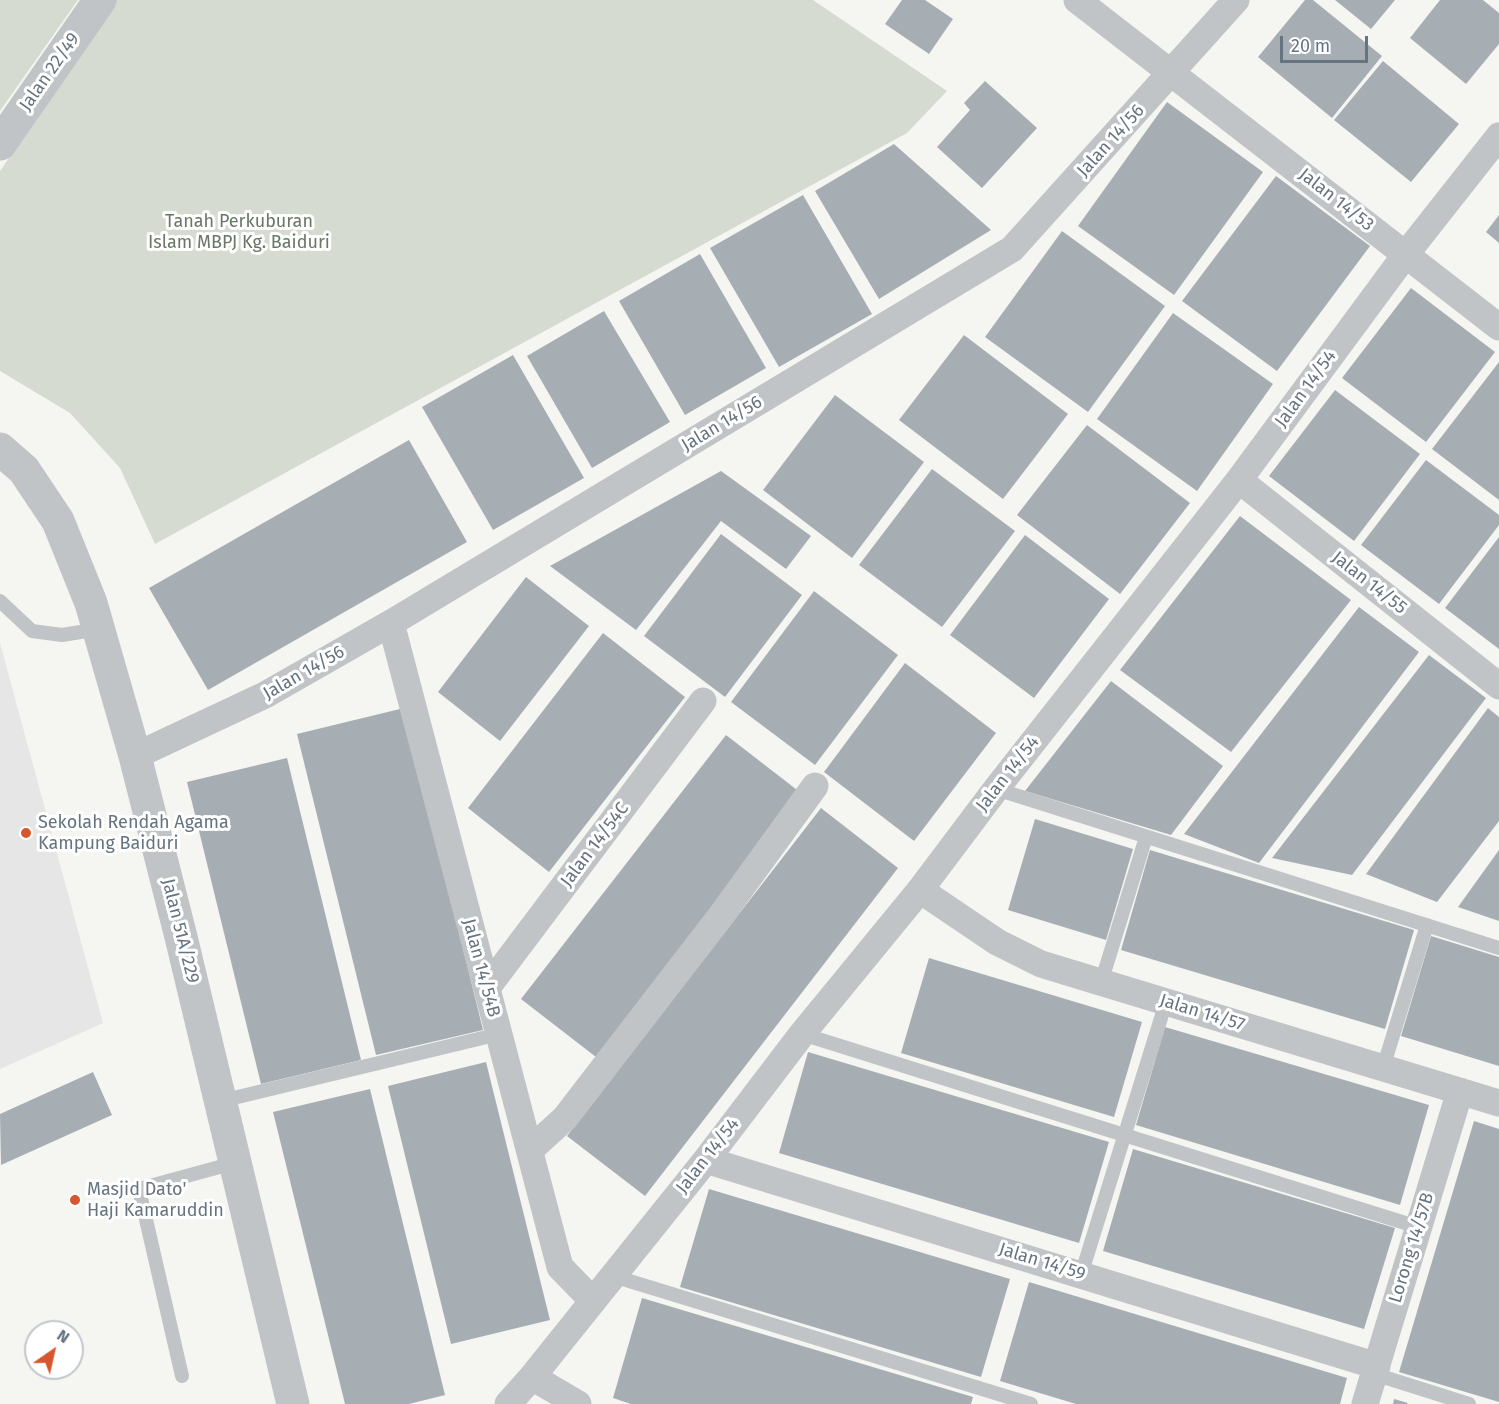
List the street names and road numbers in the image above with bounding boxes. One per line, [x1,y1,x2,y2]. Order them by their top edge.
street label: Jalan 22/49 [15,29,85,115]
street label: Jalan 14/56 [1073,100,1149,182]
street label: Jalan 14/53 [1294,164,1378,236]
street label: Jalan 14/54 [1271,346,1341,432]
street label: Jalan 14/56 [678,392,766,456]
street label: Jalan 14/55 [1327,547,1411,619]
street label: Jalan 14/56 [260,641,348,705]
street label: Jalan 14/54 [972,732,1044,816]
street label: Jalan 14/54C [556,799,634,891]
street label: Jalan 51A/229 [157,876,203,986]
street label: Jalan 14/54B [458,916,504,1020]
street label: Jalan 14/57 [1157,990,1247,1036]
street label: Jalan 14/54 [672,1114,744,1198]
street label: Lorong 14/57B [1385,1190,1439,1306]
street label: Jalan 14/59 [996,1239,1088,1285]

